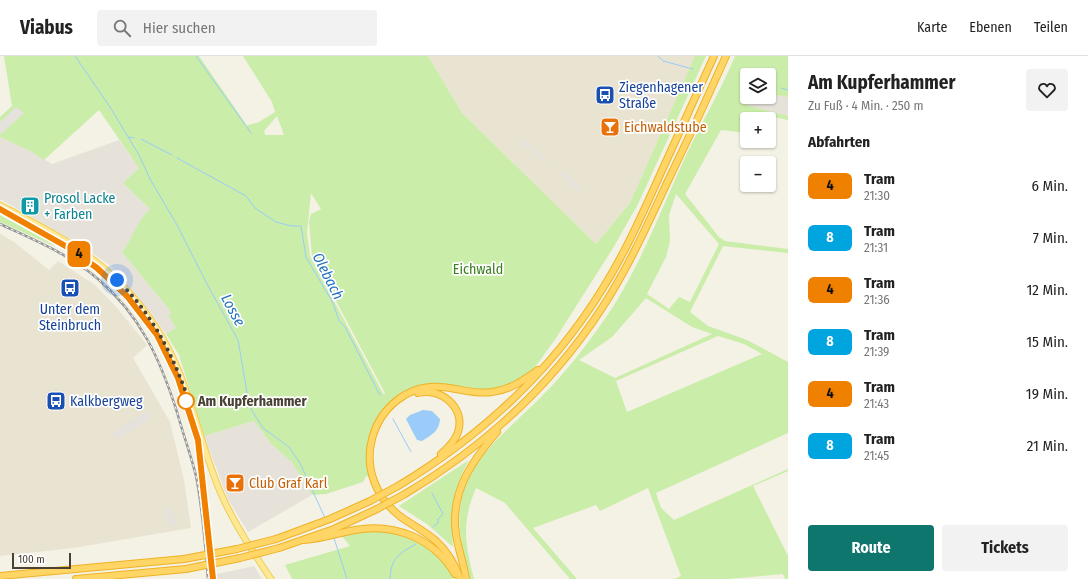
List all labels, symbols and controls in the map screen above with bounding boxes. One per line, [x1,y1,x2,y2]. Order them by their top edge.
search box [97,10,377,46]
text: Viabus [20,16,73,39]
icon: search [111,17,133,39]
text: Hier suchen [143,19,216,37]
text: Karte [917,19,947,36]
text: Ebenen [969,19,1012,36]
text: Teilen [1034,19,1068,36]
map controls [740,68,776,192]
button: layers [740,68,776,104]
button: heart [1026,69,1068,111]
text: Am Kupferhammer [808,71,955,94]
place label: Ziegenhagener Straße [619,79,703,112]
bus stop icon: Ziegenhagener Straße [594,84,616,106]
text: Zu Fuß · 4 Min. · 250 m [808,98,923,113]
button: + [740,112,776,148]
bar icon: Eichwaldstube [599,116,621,138]
place label: Eichwaldstube [624,119,707,136]
text: Abfahrten [808,133,870,151]
button: − [740,156,776,192]
text: Tram [864,170,895,188]
text: 4 [826,177,834,194]
text: 6 Min. [1032,177,1068,195]
text: 21:30 [864,188,890,203]
place label: Prosol Lacke + Farben [44,190,116,223]
building icon: Prosol Lacke + Farben [19,195,41,217]
text: Tram [864,222,895,240]
text: 8 [826,229,834,246]
text: 7 Min. [1033,229,1068,247]
text: 21:31 [864,240,888,255]
line badge: 4 [66,241,92,267]
text: 4 [75,245,83,262]
water label: Olebach [309,250,347,302]
park label: Eichwald [453,261,503,278]
your location [107,270,127,290]
text: Tram [864,274,895,292]
bus stop icon: Unter dem Steinbruch [59,277,81,299]
text: 4 [826,281,834,298]
text: 12 Min. [1026,281,1068,299]
water label: Losse [217,291,249,329]
text: 21:36 [864,292,890,307]
place label: Unter dem Steinbruch [39,301,101,334]
text: Tram [864,326,895,344]
text: 8 [826,333,834,350]
text: 15 Min. [1026,333,1068,351]
text: 21:39 [864,344,889,359]
text: Tram [864,378,895,396]
text: 4 [826,385,834,402]
text: 19 Min. [1026,385,1068,403]
bus stop icon: Kalkbergweg [45,390,67,412]
marker: Am Kupferhammer [177,392,195,410]
place label: Kalkbergweg [70,393,143,410]
place label: Am Kupferhammer [197,393,307,410]
text: 21:43 [864,396,889,411]
text: Tram [864,430,895,448]
text: 8 [826,437,834,454]
text: 21 Min. [1027,437,1068,455]
text: 21:45 [864,448,889,463]
bar icon: Club Graf Karl [224,472,246,494]
place label: Club Graf Karl [249,475,328,492]
button: Route [808,525,934,571]
button: Tickets [942,525,1068,571]
scale bar [12,551,71,570]
text: 100 m [18,553,45,566]

